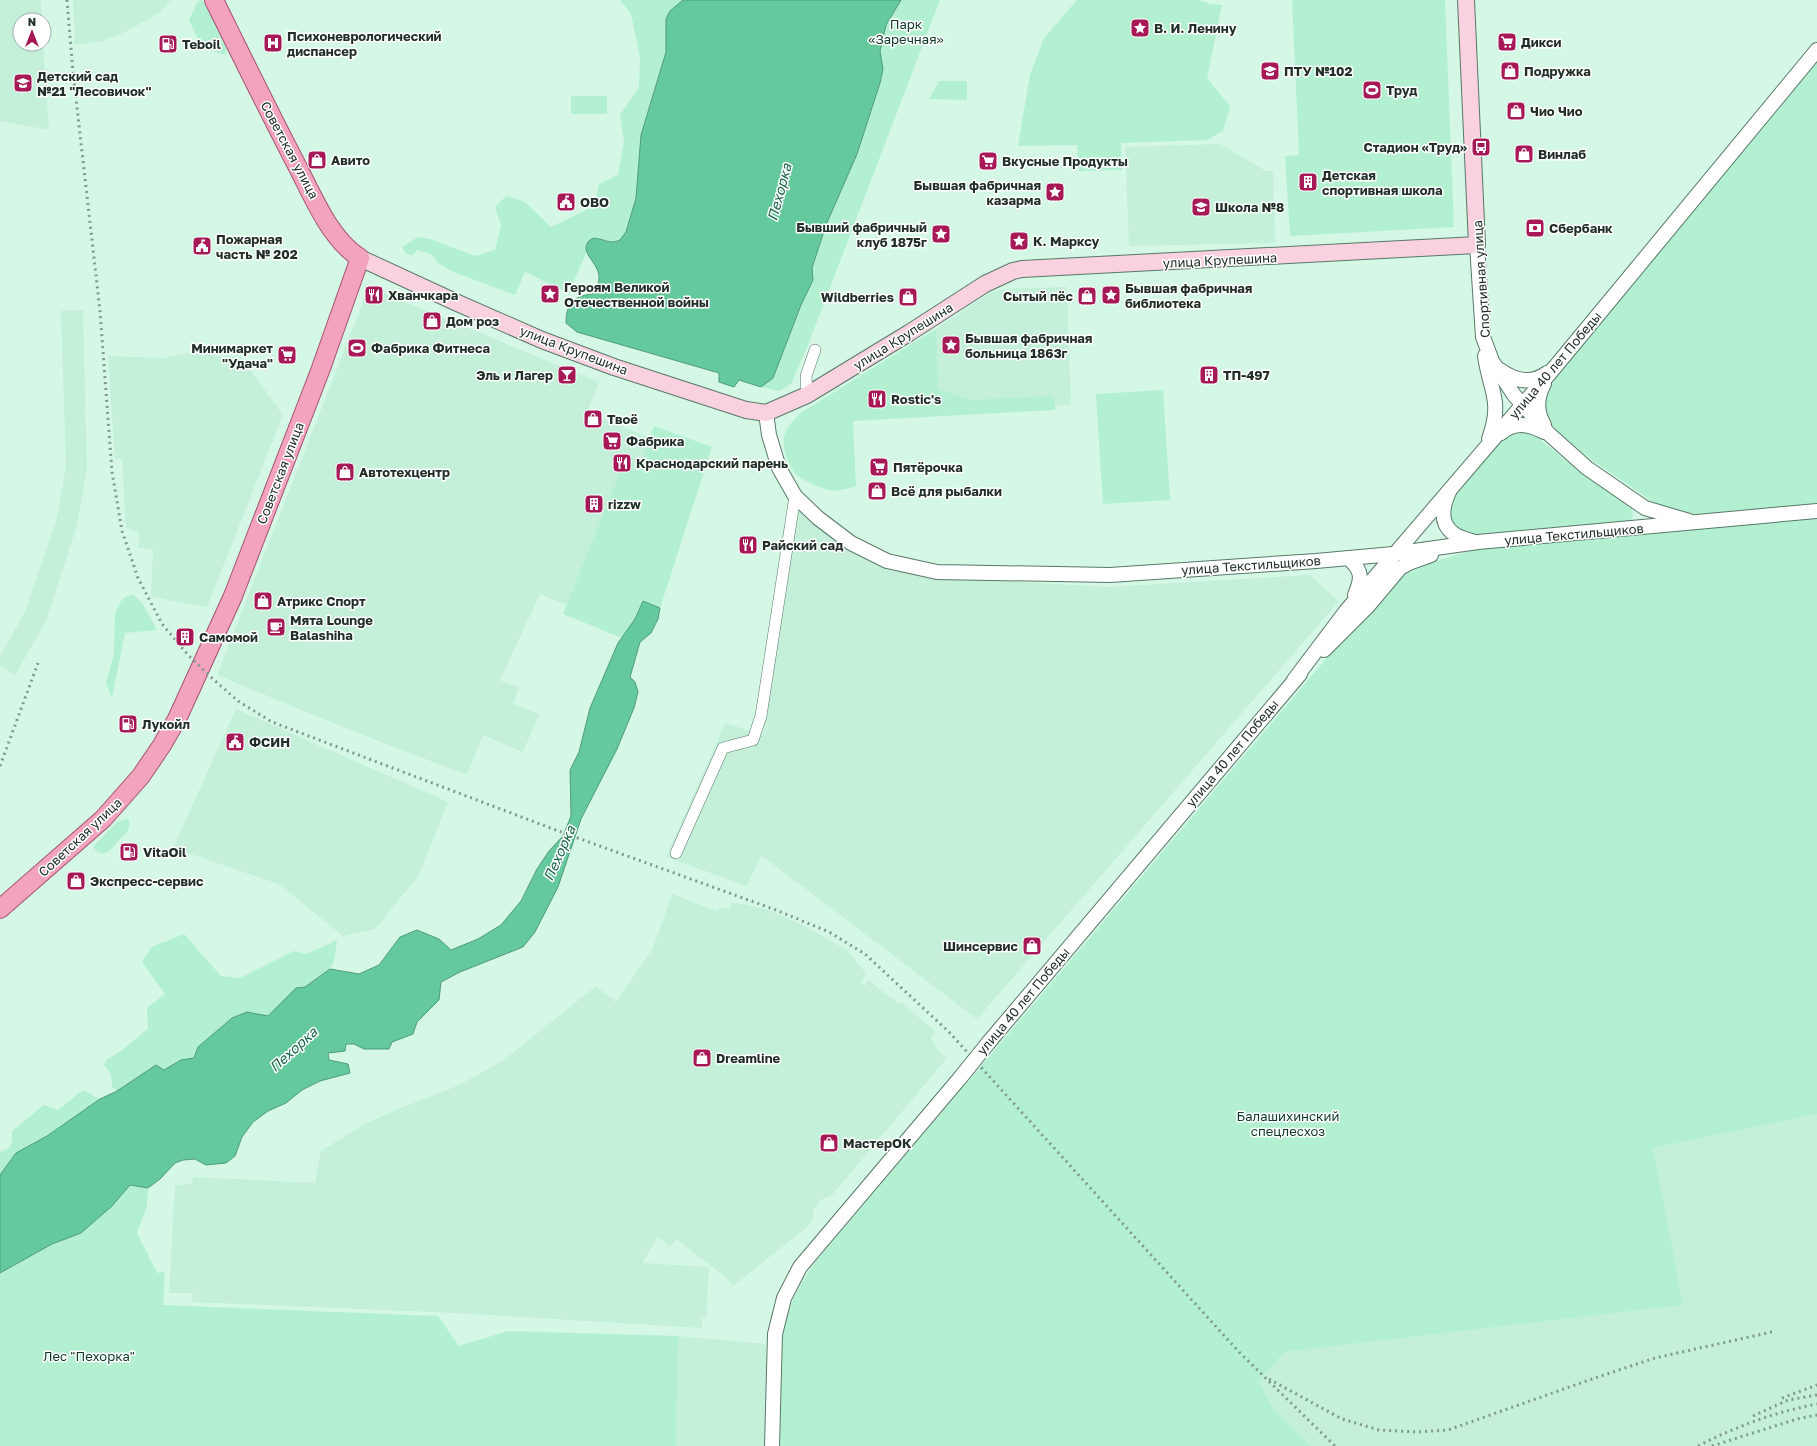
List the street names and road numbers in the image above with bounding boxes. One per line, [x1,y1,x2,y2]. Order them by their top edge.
street label: Советская улица [258,98,322,202]
street label: Спортивная улица [1469,220,1493,338]
street label: улица Крупешина [1162,249,1278,271]
street label: улица Крупешина [850,299,956,373]
street label: улица 40 лет Победы [1505,308,1605,422]
street label: улица Крупешина [518,322,630,378]
street label: Советская улица [253,420,307,526]
street label: улица Текстильщиков [1504,520,1644,548]
street label: улица Текстильщиков [1181,552,1321,578]
street label: улица 40 лет Победы [1182,696,1282,810]
street label: Советская улица [35,794,125,880]
street label: улица 40 лет Победы [973,944,1073,1058]

